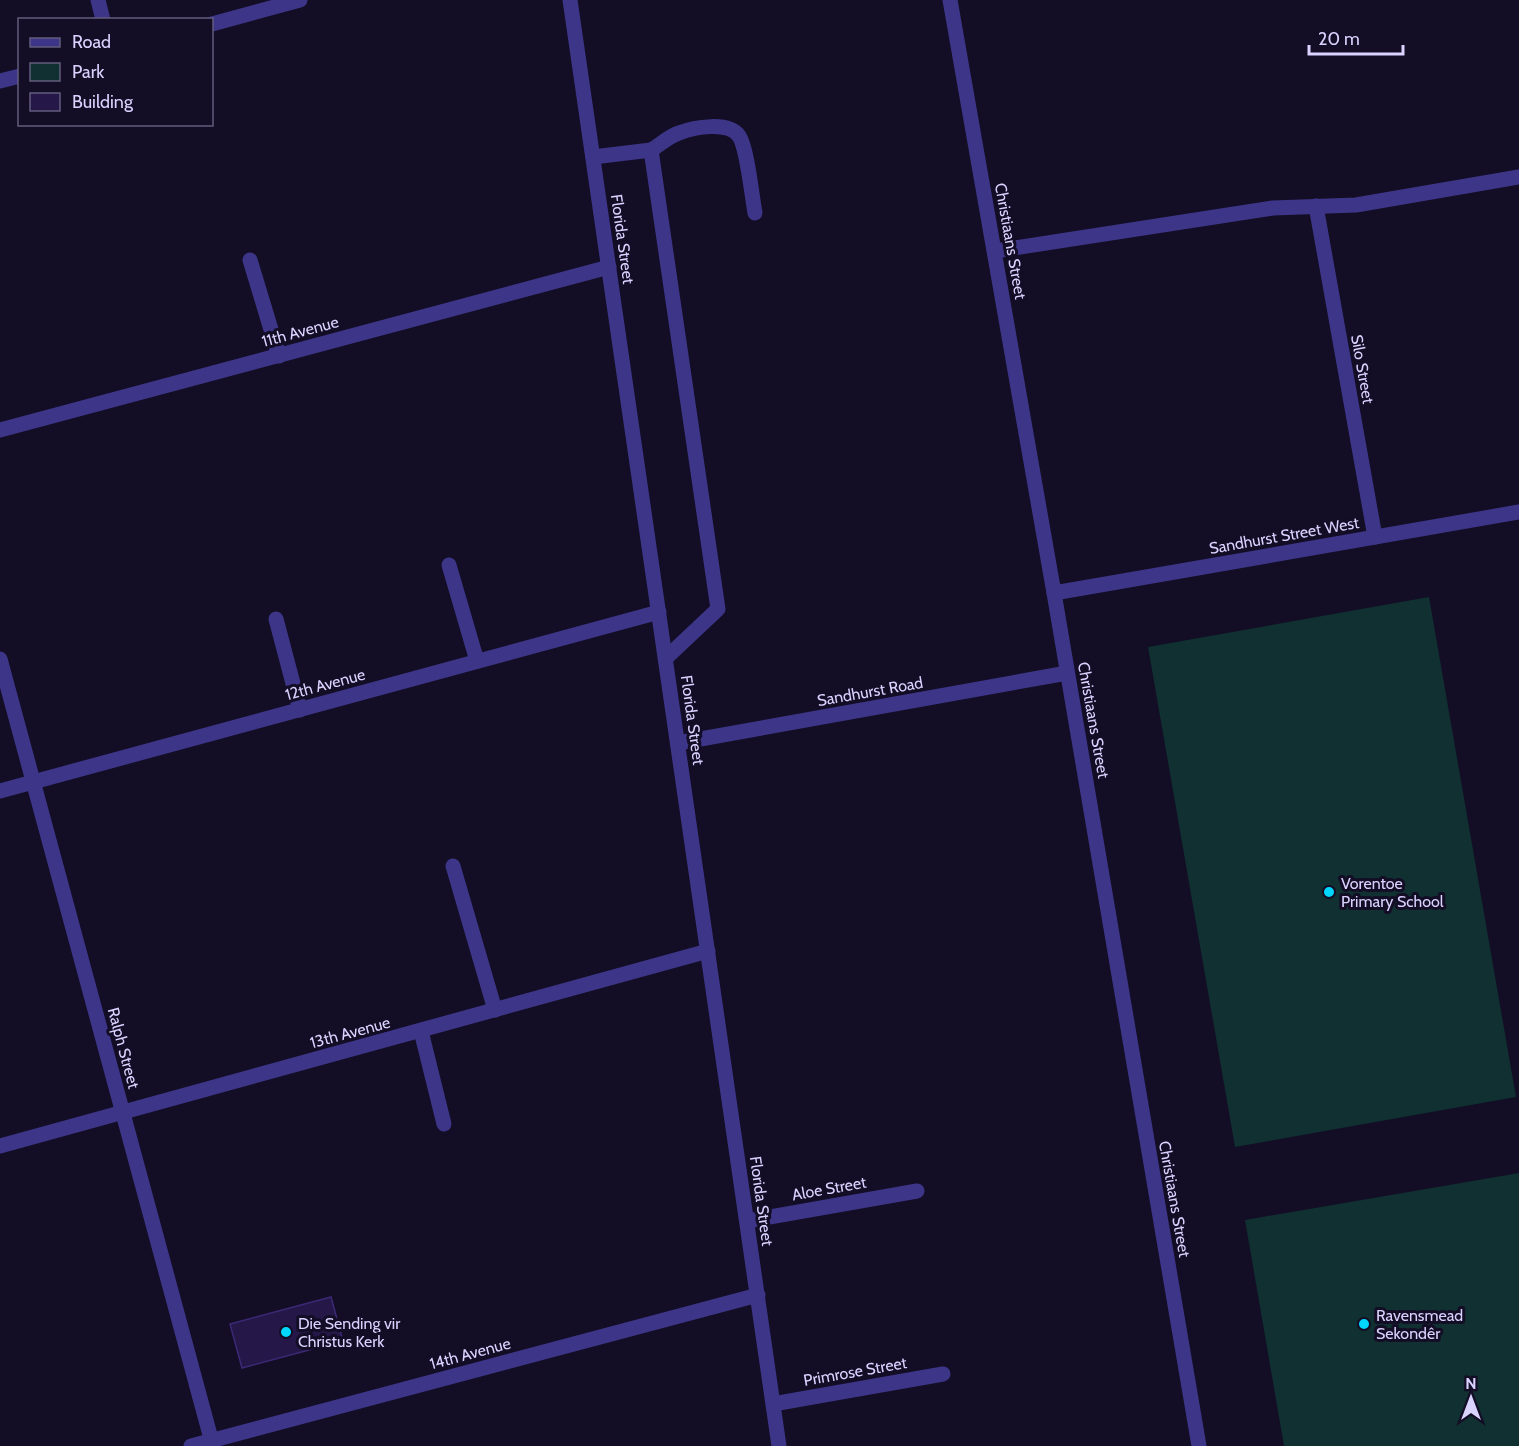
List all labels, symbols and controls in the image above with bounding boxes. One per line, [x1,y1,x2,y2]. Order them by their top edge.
legend [18,18,213,126]
scale bar [1309,18,1404,56]
text: 20 m [1318,28,1360,50]
text: Road [72,31,111,53]
text: Park [72,61,105,83]
text: Building [72,91,134,113]
street label: Christiaans Street [991,181,1030,301]
street label: Florida Street [607,193,638,286]
street label: 11th Avenue [260,312,341,351]
street label: Silo Street [1347,333,1378,406]
street label: Sandhurst Street West [1208,513,1361,558]
street label: Christiaans Street [1074,660,1113,780]
street label: 12th Avenue [283,665,367,704]
street label: Sandhurst Road [816,673,925,710]
street label: Florida Street [677,674,708,767]
place label: Vorentoe Primary School [1341,874,1444,911]
marker: Vorentoe Primary School [1322,885,1336,899]
street label: Ralph Street [104,1005,144,1091]
street label: 13th Avenue [308,1013,392,1052]
street label: Christiaans Street [1155,1139,1194,1259]
street label: Florida Street [746,1155,777,1248]
street label: Aloe Street [790,1173,868,1204]
place label: Ravensmead Sekondêr [1376,1306,1463,1343]
place label: Die Sending vir Christus Kerk [298,1314,401,1351]
marker: Ravensmead Sekondêr [1357,1317,1371,1331]
marker: Die Sending vir Christus Kerk [279,1325,293,1339]
street label: 14th Avenue [428,1334,513,1373]
street label: Primrose Street [802,1353,909,1390]
north arrow [1441,1368,1501,1428]
text: N [1465,1374,1477,1393]

